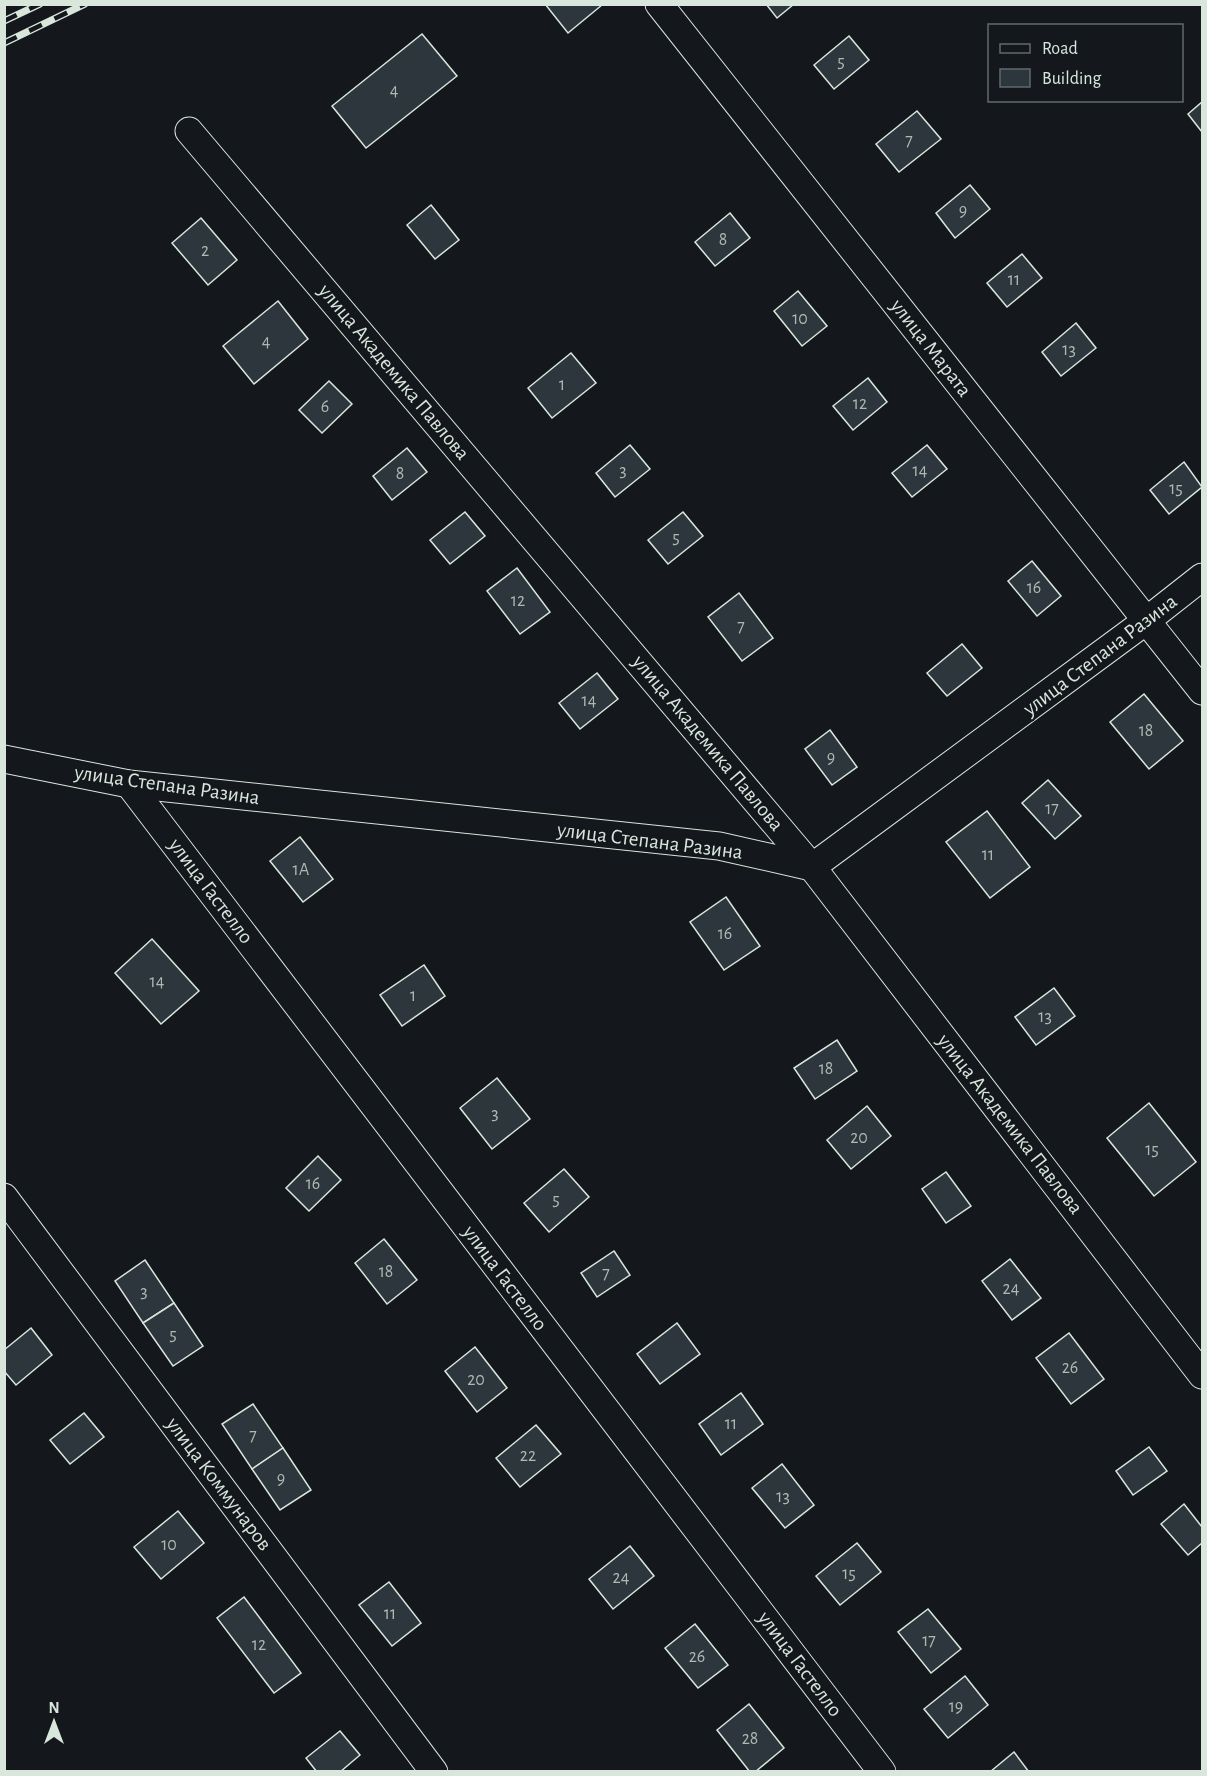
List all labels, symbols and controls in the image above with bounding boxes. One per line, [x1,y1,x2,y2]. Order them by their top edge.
legend [988,24,1183,102]
text: Road [1042,40,1078,58]
house number: 5 [837,53,845,71]
text: Building [1042,70,1102,88]
house number: 4 [390,82,399,100]
house number: 7 [905,132,913,150]
house number: 9 [959,202,967,220]
house number: 8 [719,231,727,249]
house number: 2 [201,242,209,260]
house number: 11 [1008,271,1020,289]
street label: улица Академика Павлова [314,279,474,464]
street label: улица Марата [886,295,976,401]
house number: 10 [792,310,808,328]
house number: 4 [262,333,271,351]
house number: 13 [1062,341,1076,359]
house number: 1 [559,376,565,394]
house number: 12 [853,395,867,413]
house number: 6 [321,398,329,416]
house number: 3 [619,462,627,480]
house number: 14 [913,462,928,480]
house number: 8 [396,465,404,483]
house number: 15 [1169,480,1183,498]
house number: 5 [672,529,680,547]
house number: 16 [1027,579,1041,597]
street label: улица Степана Разина [1018,590,1181,720]
house number: 12 [511,592,525,610]
house number: 7 [737,618,745,636]
street label: улица Академика Павлова [628,650,788,835]
house number: 14 [582,692,597,710]
house number: 18 [1139,722,1153,740]
house number: 9 [827,749,835,767]
street label: улица Степана Разина [72,761,261,808]
house number: 17 [1045,800,1059,818]
street label: улица Степана Разина [555,819,744,863]
street label: улица Гастелло [164,834,257,947]
house number: 11 [982,846,994,864]
house number: 1А [293,861,310,879]
house number: 16 [718,925,732,943]
house number: 14 [150,973,165,991]
house number: 1 [410,987,416,1005]
house number: 13 [1038,1008,1052,1026]
street label: улица Академика Павлова [933,1029,1087,1218]
house number: 18 [819,1060,833,1078]
house number: 3 [491,1105,499,1123]
house number: 20 [850,1129,868,1147]
house number: 15 [1145,1141,1159,1159]
house number: 16 [306,1175,320,1193]
house number: 5 [552,1191,560,1209]
street label: улица Гастелло [458,1221,551,1334]
house number: 18 [379,1263,393,1281]
house number: 7 [602,1265,610,1283]
house number: 24 [1003,1280,1020,1298]
house number: 3 [140,1283,148,1301]
house number: 5 [169,1326,177,1344]
house number: 26 [1062,1359,1078,1377]
house number: 20 [467,1371,485,1389]
street label: улица Коммунаров [162,1413,276,1554]
house number: 11 [725,1415,737,1433]
house number: 7 [249,1427,257,1445]
house number: 22 [520,1447,536,1465]
house number: 9 [277,1470,285,1488]
house number: 13 [776,1488,790,1506]
house number: 10 [161,1536,177,1554]
house number: 15 [842,1565,856,1583]
house number: 24 [613,1569,630,1587]
house number: 11 [384,1605,396,1623]
street label: улица Гастелло [753,1607,846,1720]
house number: 17 [922,1632,936,1650]
house number: 12 [252,1636,266,1654]
house number: 26 [689,1648,705,1666]
north arrow [24,1692,84,1752]
house number: 19 [949,1698,963,1716]
text: N [48,1700,60,1716]
house number: 28 [742,1730,758,1748]

